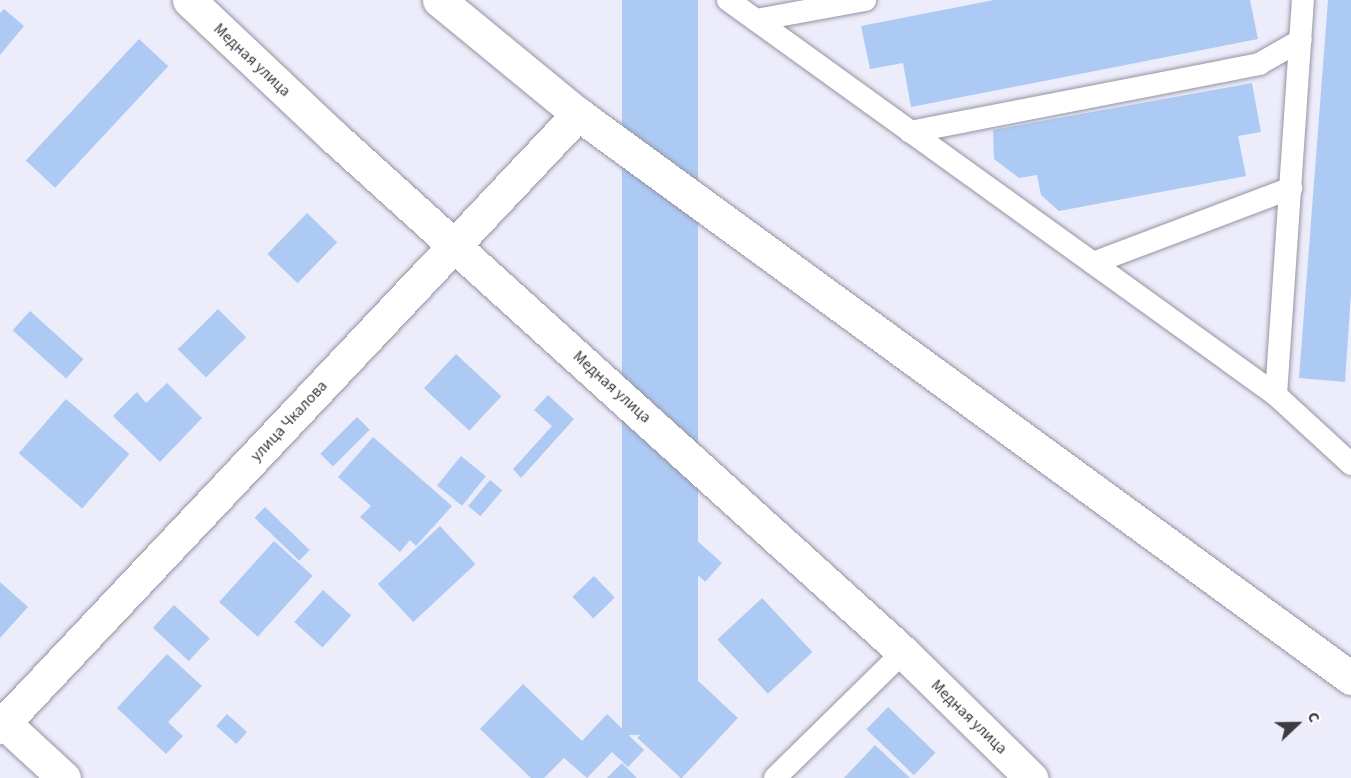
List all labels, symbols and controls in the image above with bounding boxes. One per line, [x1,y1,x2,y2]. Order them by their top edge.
street label: Медная улица [209,19,295,101]
street label: Медная улица [569,347,655,427]
street label: улица Чкалова [247,376,331,466]
street label: Медная улица [927,676,1011,758]
north arrow [1267,694,1327,754]
text: С [1302,709,1326,726]

